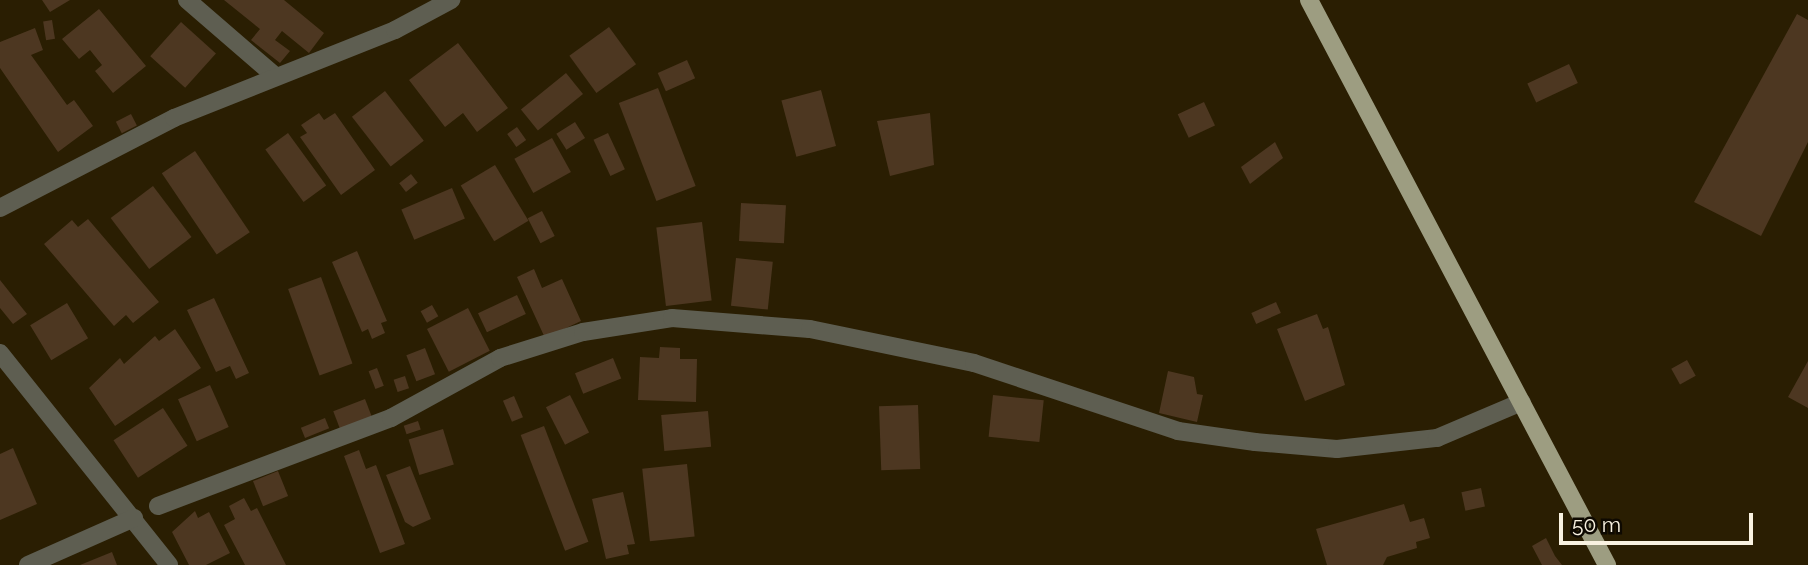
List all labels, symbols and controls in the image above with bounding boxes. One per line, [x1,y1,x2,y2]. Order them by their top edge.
scale bar [1563,498,1757,542]
text: 50 m [1572,512,1621,537]

